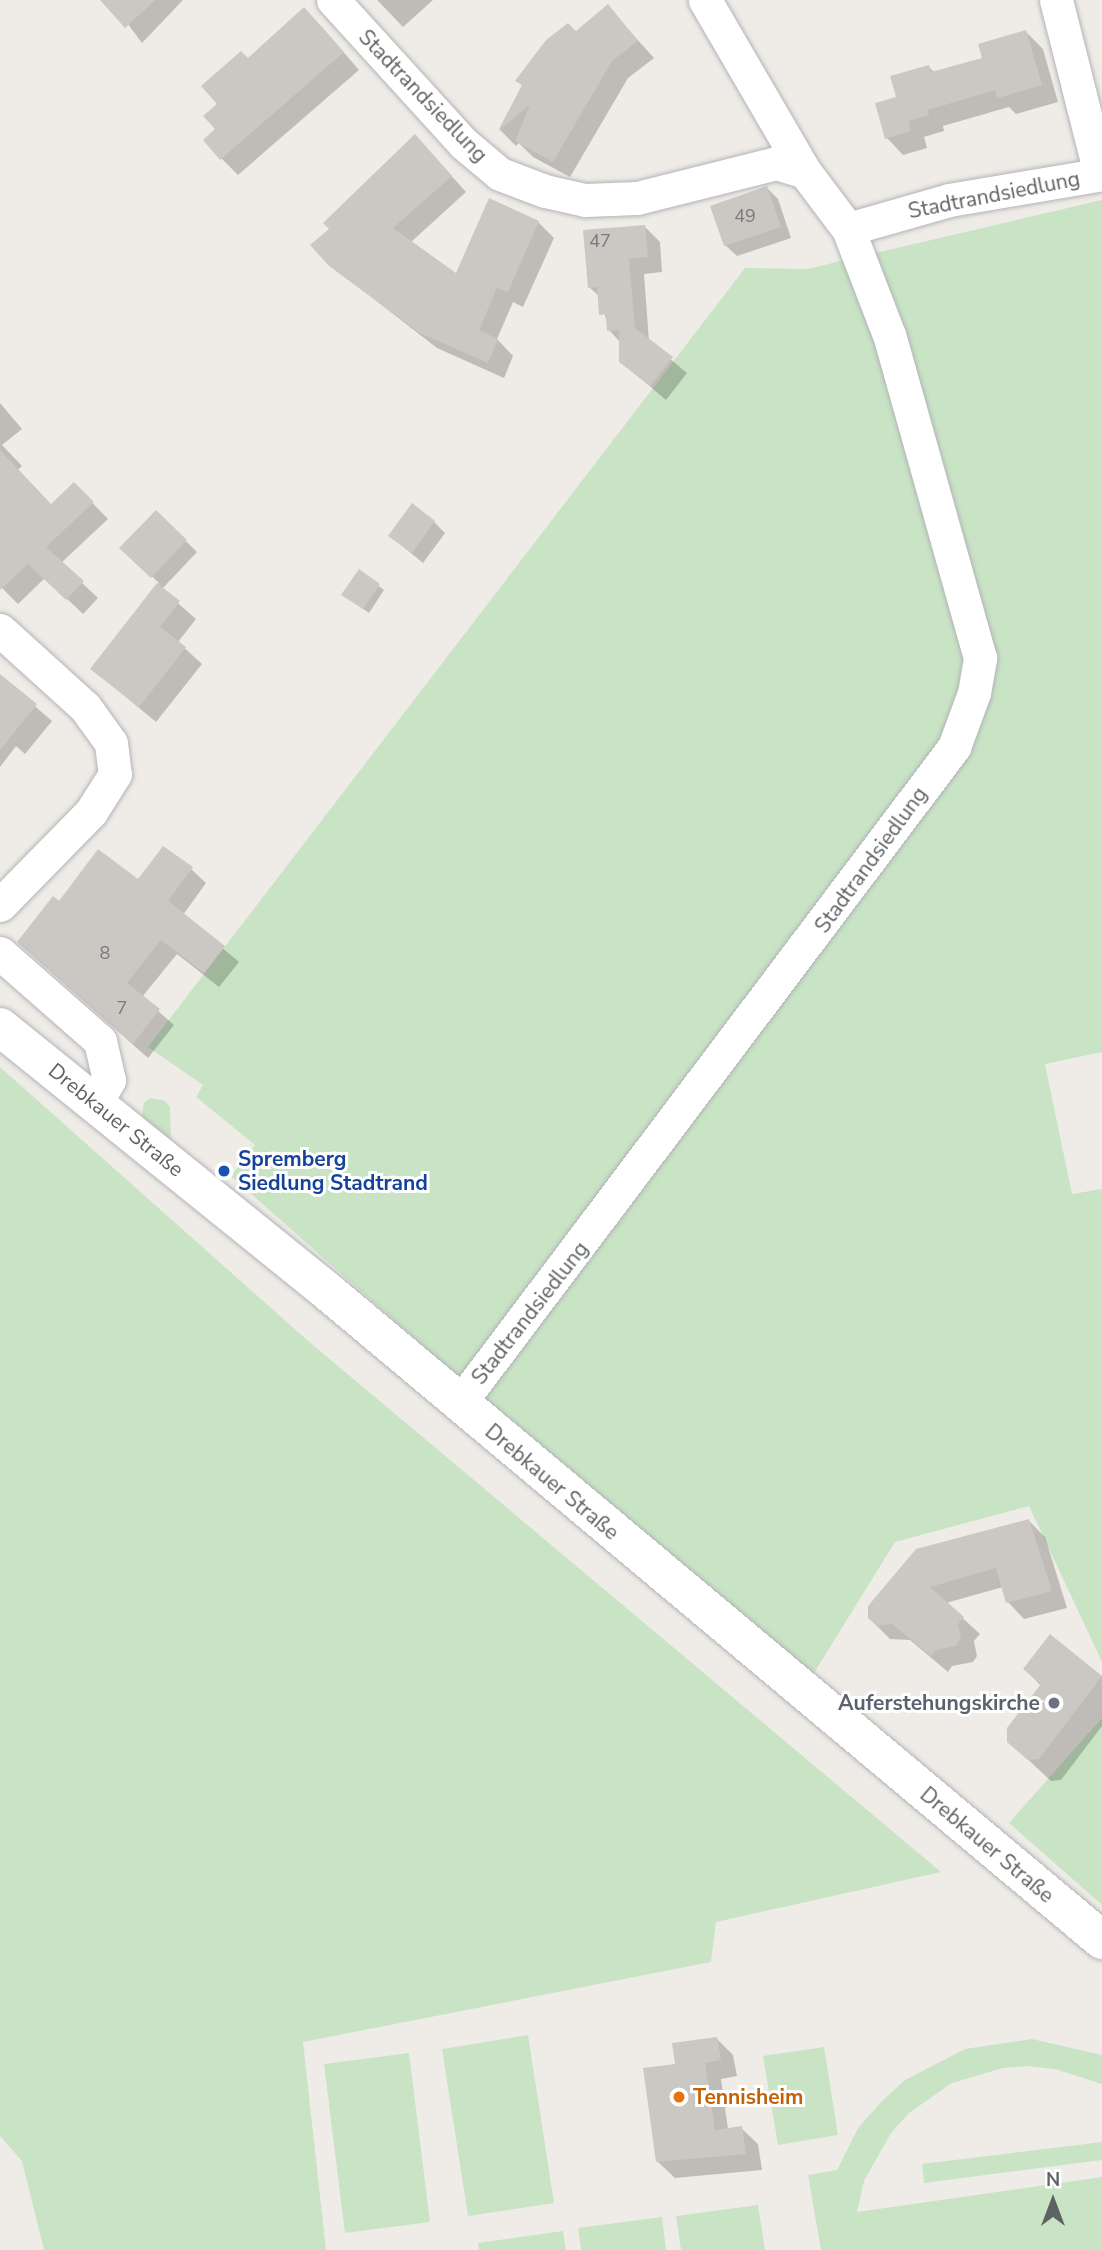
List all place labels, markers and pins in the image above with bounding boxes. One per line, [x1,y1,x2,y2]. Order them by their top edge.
place label: Spremberg Siedlung Stadtrand [238,1146,428,1196]
marker: Spremberg Siedlung Stadtrand [216,1163,232,1179]
place label: Auferstehungskirche [838,1690,1040,1716]
marker: Auferstehungskirche [1046,1695,1062,1711]
place label: Tennisheim [693,2084,803,2110]
marker: Tennisheim [671,2089,687,2105]

